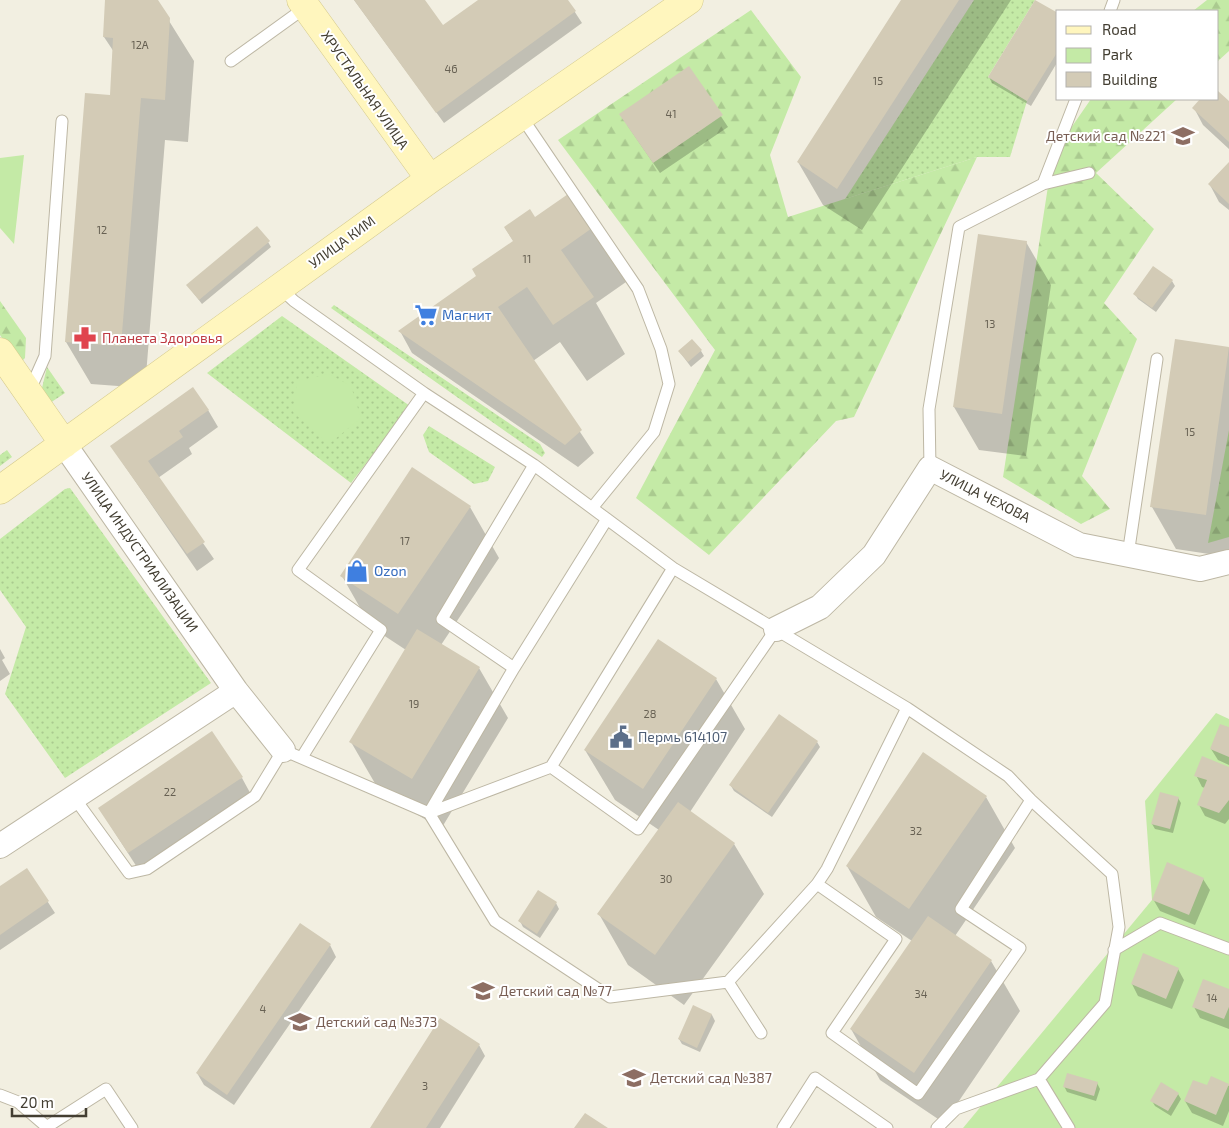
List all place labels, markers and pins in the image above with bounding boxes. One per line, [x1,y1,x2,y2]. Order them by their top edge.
school or university icon: Детский сад №221 [1170,123,1196,149]
place label: Детский сад №221 [1046,127,1166,144]
supermarket icon: Магнит [413,302,439,328]
place label: Магнит [442,306,492,323]
pharmacy icon: Планета Здоровья [72,325,98,351]
place label: Планета Здоровья [102,329,223,346]
shop icon: Ozon [344,558,370,584]
place label: Ozon [374,562,407,579]
public building icon: Пермь 614107 [608,724,634,750]
place label: Пермь 614107 [638,728,727,745]
school or university icon: Детский сад №77 [470,978,496,1004]
place label: Детский сад №77 [499,982,612,999]
school or university icon: Детский сад №373 [287,1009,313,1035]
place label: Детский сад №373 [316,1013,437,1030]
school or university icon: Детский сад №387 [621,1065,647,1091]
place label: Детский сад №387 [650,1069,772,1086]

